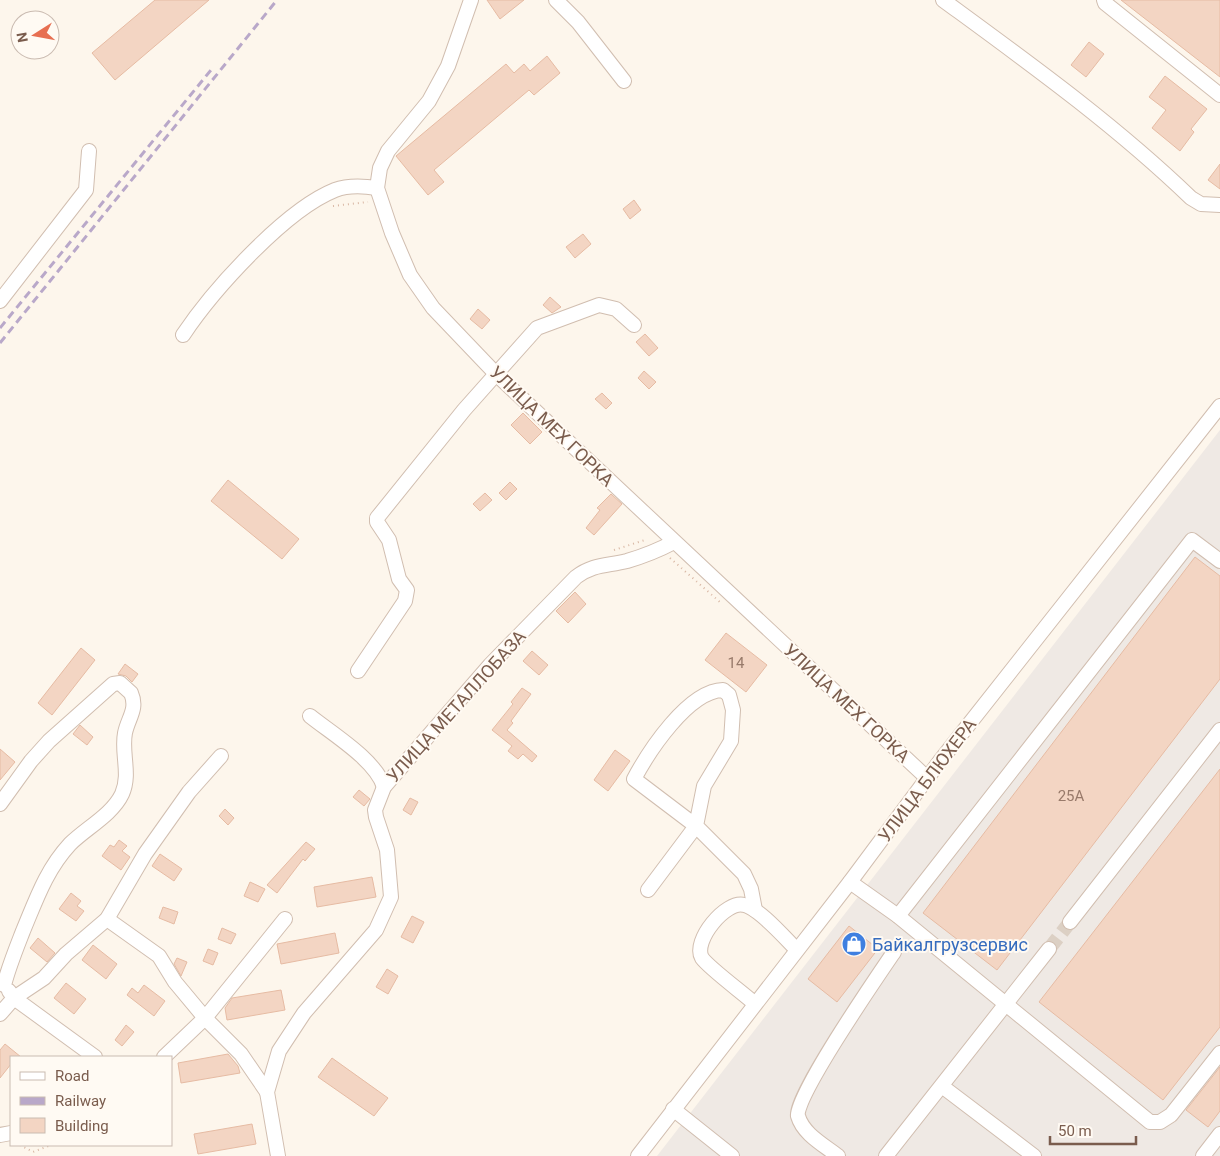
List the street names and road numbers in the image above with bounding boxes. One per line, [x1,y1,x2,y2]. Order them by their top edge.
street label: УЛИЦА МЕХ ГОРКА [486,361,619,491]
street label: УЛИЦА МЕТАЛЛОБАЗА [382,625,530,786]
street label: УЛИЦА МЕХ ГОРКА [780,639,914,767]
street label: УЛИЦА БЛЮХЕРА [874,714,980,846]

